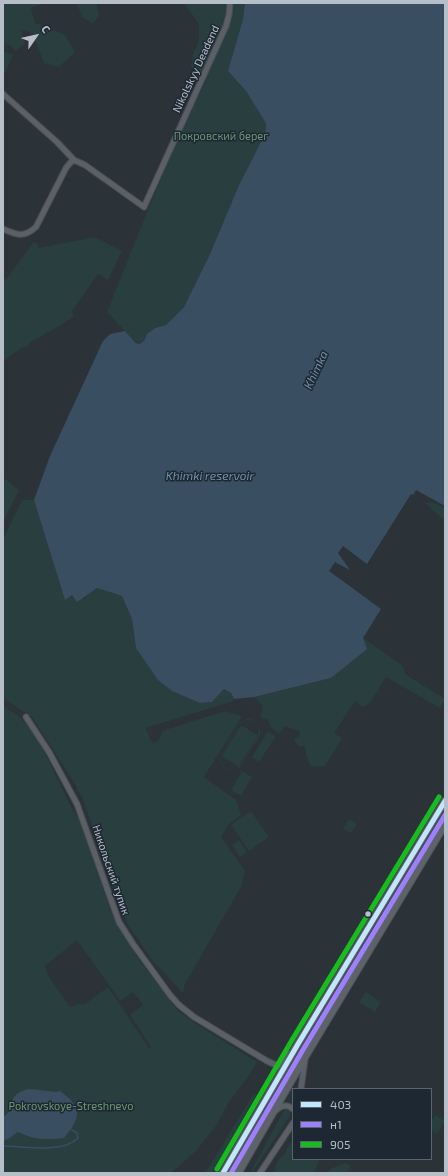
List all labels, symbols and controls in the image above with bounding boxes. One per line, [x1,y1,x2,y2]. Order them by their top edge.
north arrow [16,16,56,56]
text: С [39,23,54,35]
street label: Nikolskyy Deadend [170,23,222,115]
park label: Покровский берег [174,129,268,143]
water label: Khimka [301,349,331,391]
water label: Khimki reservoir [166,469,254,483]
street label: Никольский тупик [89,823,133,917]
unlabelled marker [363,909,373,919]
legend [292,1088,432,1160]
text: 403 [330,1097,351,1111]
park label: Pokrovskoye-Streshnevo [9,1099,133,1113]
text: н1 [330,1117,342,1131]
text: 905 [330,1137,351,1151]

